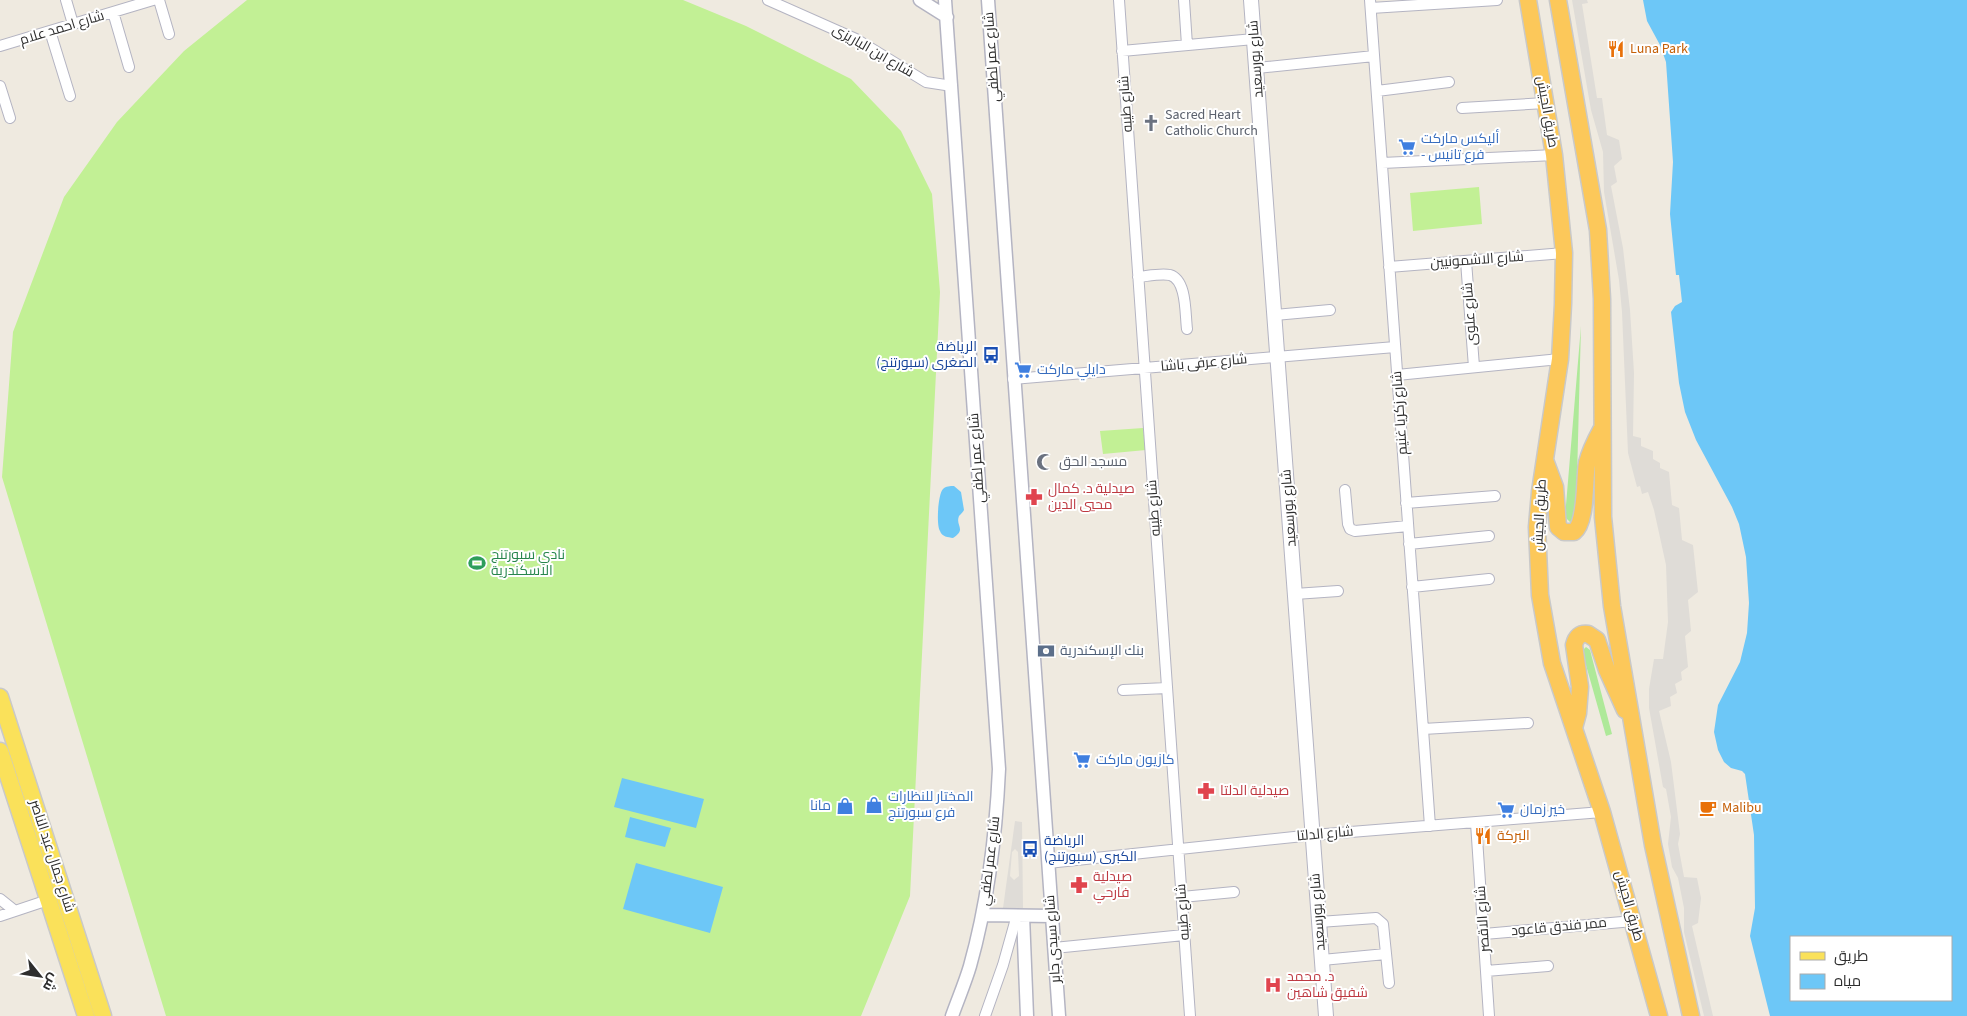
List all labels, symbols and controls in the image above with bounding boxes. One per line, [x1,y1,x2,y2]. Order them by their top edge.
street label: شارع احمد علام [17,6,107,50]
street label: شارع عمر لطفي [979,11,1006,103]
street label: شارع ابن الباريزى [829,20,917,82]
street label: شارع بورسعيد [1243,20,1269,98]
restaurant icon: Luna Park [1606,39,1626,59]
place label: Luna Park [1630,39,1688,59]
street label: شارع طيبه [1114,75,1138,133]
street label: طريق الجيش [1531,75,1563,149]
place label: Sacred Heart Catholic Church [1165,105,1258,141]
church icon: Sacred Heart Catholic Church [1141,113,1161,133]
place label: أليكس ماركت - فرع تانيس [1421,129,1499,165]
supermarket icon: أليكس ماركت - فرع تانيس [1397,137,1417,157]
street label: شارع الاشمونيين [1430,247,1524,273]
street label: شارع علوى [1458,282,1482,346]
place label: الرياضة (سبورتنج) الصغرى [876,337,977,373]
bus stop icon: الرياضة (سبورتنج) الصغرى [981,345,1001,365]
street label: شارع عرفى باشا [1160,349,1248,377]
supermarket icon: دايلي ماركت [1013,360,1033,380]
place label: دايلي ماركت [1037,360,1106,381]
street label: شارع زكريا غنيم [1387,370,1413,456]
street label: شارع عمر لطفي [964,412,991,504]
mosque icon: مسجد الحق [1035,452,1055,472]
place label: مسجد الحق [1059,452,1127,472]
street label: شارع بورسعيد [1276,469,1302,547]
street label: طريق الجيش [1528,478,1552,552]
place label: صيدلية د. كمال محيي الدين [1048,479,1135,515]
street label: شارع طيبه [1142,479,1166,537]
pharmacy icon: صيدلية د. كمال محيي الدين [1024,487,1044,507]
place label: نادي سبورتنج الاسكندرية [491,545,565,581]
sports icon: نادي سبورتنج الاسكندرية [467,553,487,573]
bank icon: بنك الإسكندرية [1036,641,1056,661]
place label: بنك الإسكندرية [1060,641,1144,661]
supermarket icon: كازيون ماركت [1072,750,1092,770]
place label: كازيون ماركت [1096,750,1175,770]
pharmacy icon: صيدلية الدلتا [1196,781,1216,801]
place label: صيدلية الدلتا [1220,781,1289,801]
place label: المختار للنظارات فرع سبورتنج [888,787,974,823]
shop icon: المختار للنظارات فرع سبورتنج [864,795,884,815]
street label: شارع جمال عبد الناصر [24,796,80,915]
place label: مانا [810,796,831,816]
shop icon: مانا [835,796,855,816]
cafe icon: Malibu [1698,798,1718,818]
place label: Malibu [1722,798,1762,818]
supermarket icon: خير زمان [1496,800,1516,820]
place label: خير زمان [1520,800,1565,820]
street label: شارع عمر لطفي [975,815,1006,907]
street label: شارع الدلتا [1296,822,1354,846]
restaurant icon: البركة [1473,826,1493,846]
place label: البركة [1497,826,1530,846]
place label: الرياضة (سبورتنج) الكبرى [1044,831,1137,867]
bus stop icon: الرياضة (سبورتنج) الكبرى [1020,839,1040,859]
place label: صيدلية فارحي [1093,867,1132,904]
street label: طريق الجيش [1609,868,1649,944]
street label: شارع بورسعيد [1305,873,1331,951]
pharmacy icon: صيدلية فارحي [1069,875,1089,895]
street label: شارع طيبه [1171,883,1195,941]
street label: شارع الاقصر [1471,885,1495,954]
street label: شارع سيدى جابر [1040,894,1066,985]
street label: ممر فندق قاعود [1510,913,1608,941]
legend [1790,936,1952,1001]
text: طريق [1834,946,1868,967]
north arrow [15,951,65,1001]
place label: د. محمد شفيق شاهين [1287,967,1368,1003]
text: ش [37,969,64,995]
text: مياه [1834,971,1861,992]
hospital icon: د. محمد شفيق شاهين [1263,975,1283,995]

